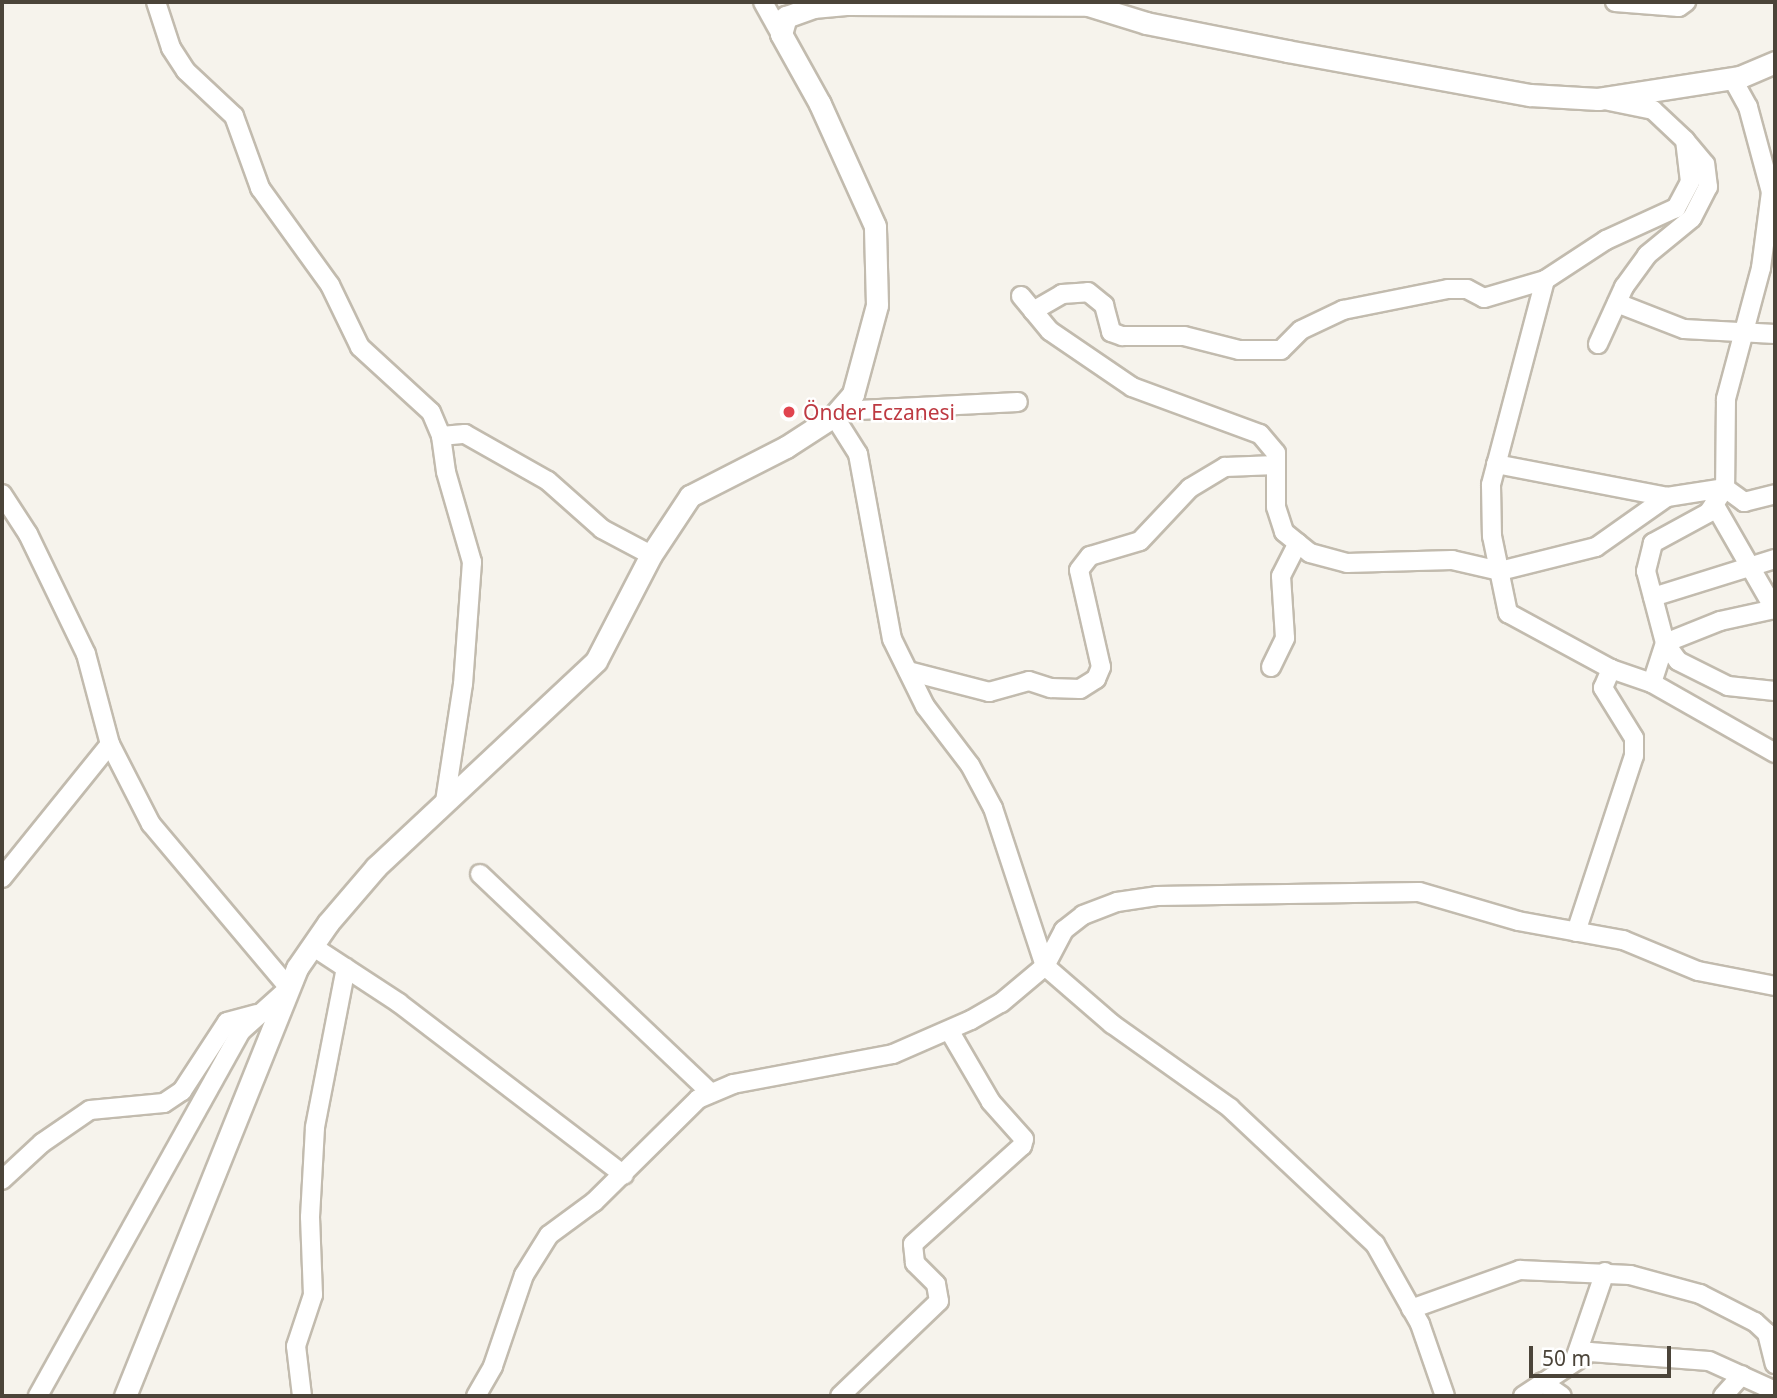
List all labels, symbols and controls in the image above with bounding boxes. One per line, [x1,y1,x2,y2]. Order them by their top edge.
place label: Önder Eczanesi [803,399,955,425]
marker: Önder Eczanesi [781,404,797,420]
scale bar [1532,1332,1674,1376]
text: 50 m [1542,1344,1591,1372]

